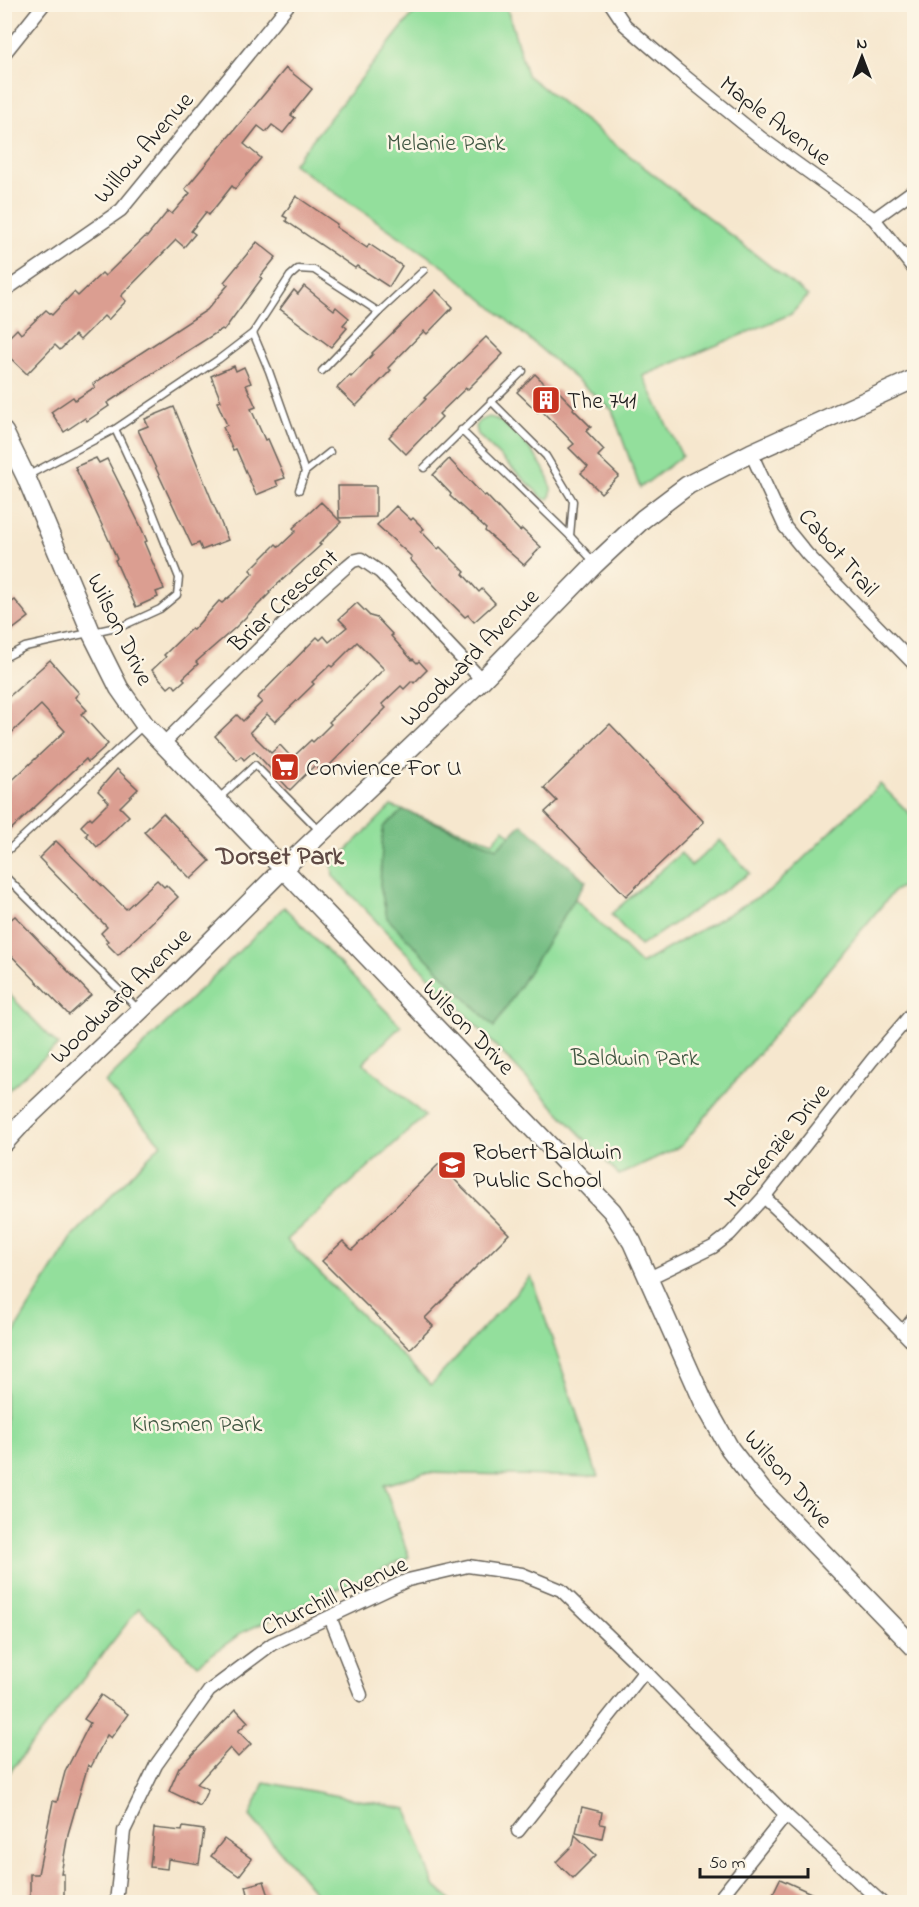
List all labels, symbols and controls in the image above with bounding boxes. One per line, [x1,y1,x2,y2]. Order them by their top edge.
north arrow [832,27,892,87]
text: N [857,32,868,56]
street label: Maple Avenue [711,68,838,176]
street label: Willow Avenue [86,85,204,212]
park label: Melanie Park [387,127,506,162]
building icon: The 741 [530,384,562,416]
place label: The 741 [567,385,637,420]
street label: Cabot Trail [789,501,886,606]
street label: Briar Crescent [221,542,348,663]
street label: Wilson Drive [77,568,161,692]
street label: Woodward Avenue [393,581,549,736]
supermarket icon: Convience For U [269,751,301,783]
place label: Convience For U [306,752,462,787]
district label: Dorset Park [215,839,344,877]
street label: Woodward Avenue [43,920,200,1073]
street label: Wilson Drive [413,973,522,1085]
park label: Baldwin Park [570,1042,699,1077]
street label: Mackenzie Drive [716,1076,840,1217]
place label: Robert Baldwin Public School [473,1136,622,1199]
school or university icon: Robert Baldwin Public School [436,1149,468,1181]
park label: Kinsmen Park [132,1408,263,1443]
street label: Wilson Drive [734,1423,840,1537]
street label: Churchill Avenue [256,1548,414,1646]
scale bar [700,1841,808,1879]
text: 50 m [709,1851,746,1877]

